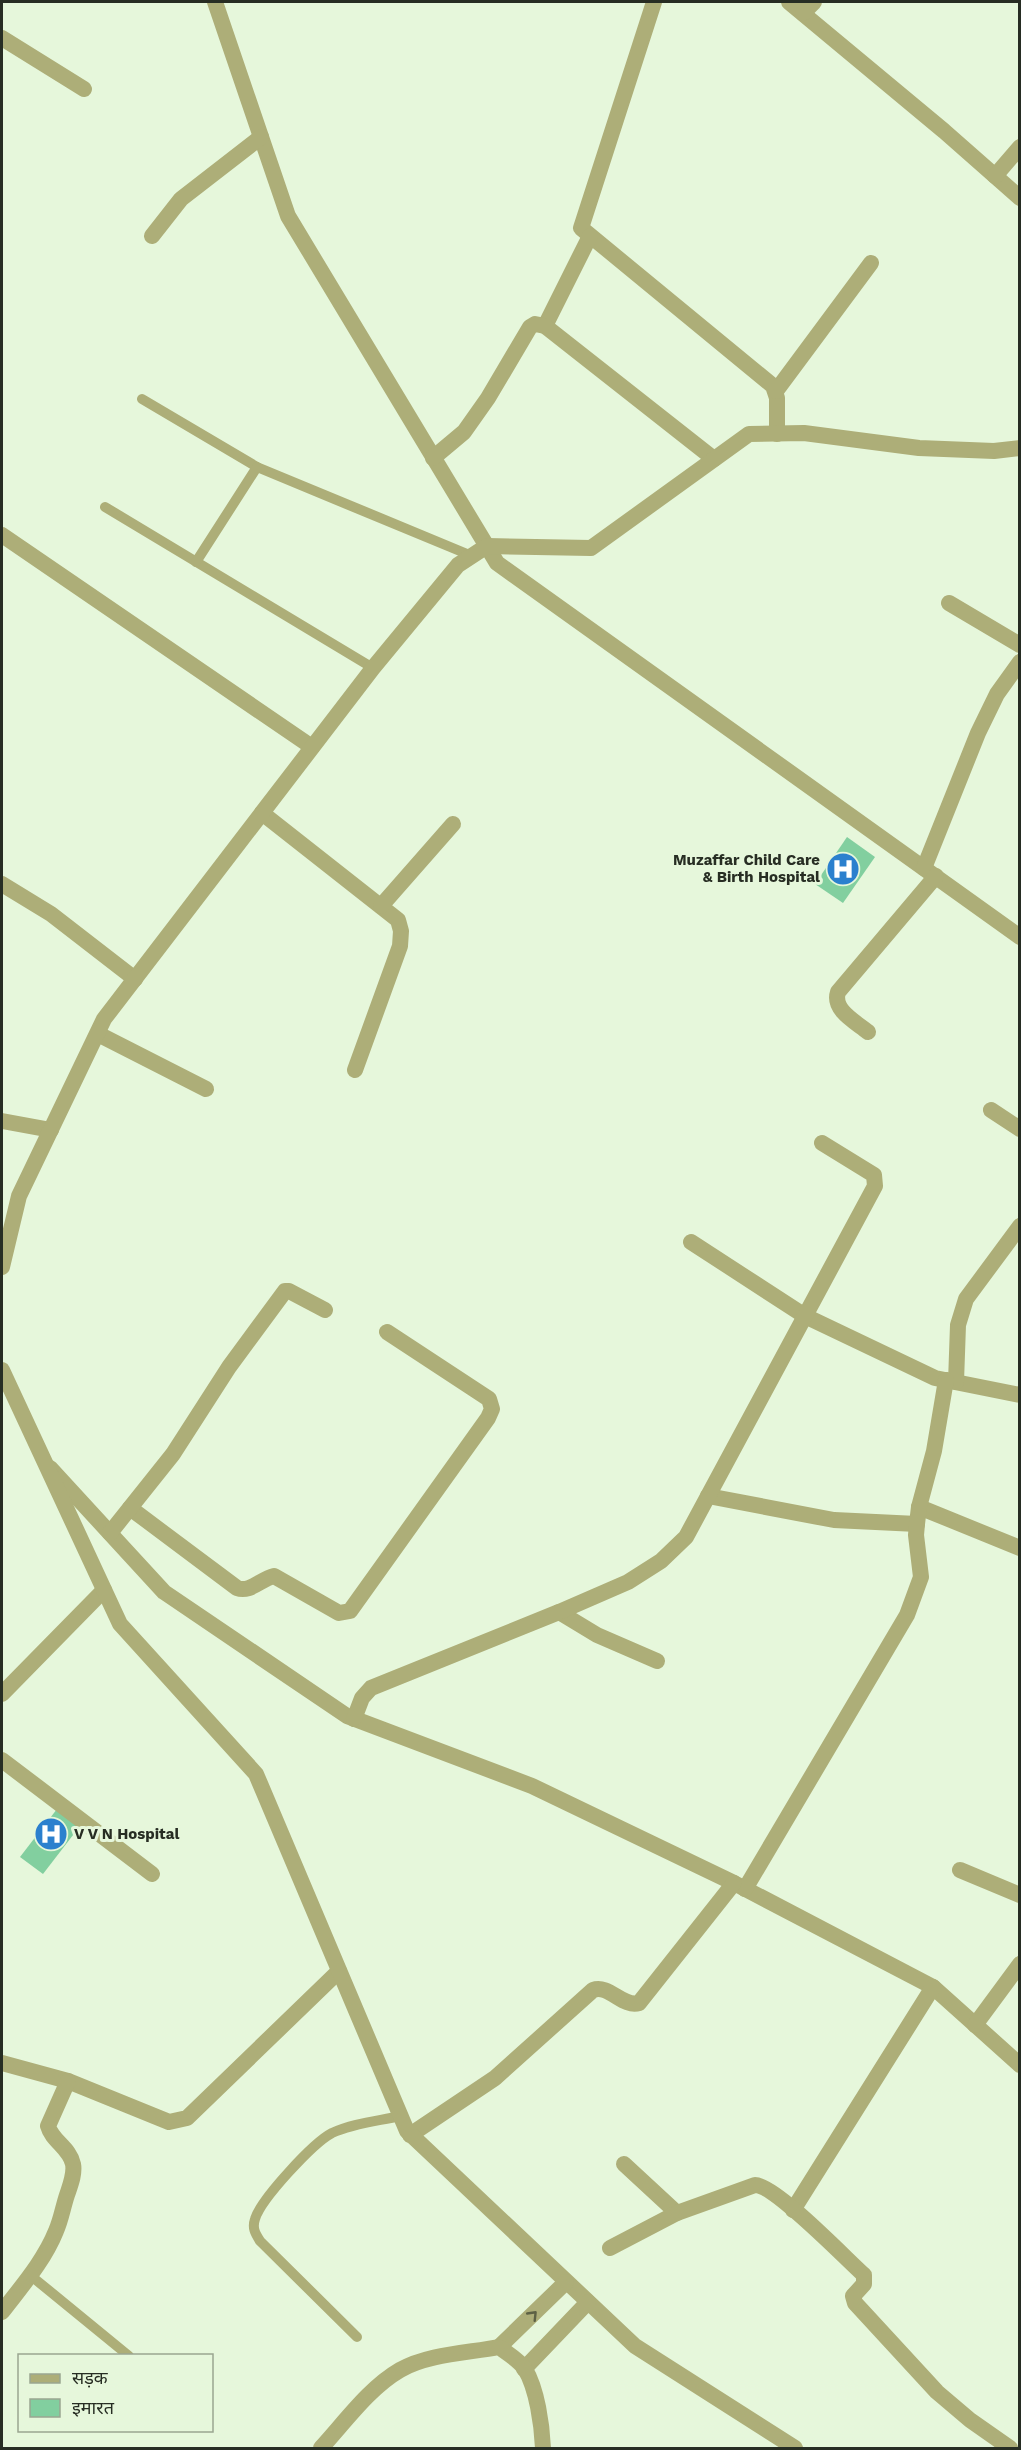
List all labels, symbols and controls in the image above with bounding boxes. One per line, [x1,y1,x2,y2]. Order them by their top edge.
place label: Muzaffar Child Care & Birth Hospital [673,851,820,886]
hospital icon: Muzaffar Child Care & Birth Hospital [825,851,861,887]
hospital icon: V V N Hospital [33,1816,69,1852]
place label: V V N Hospital [74,1825,179,1843]
one-way arrow [526,2312,537,2322]
legend [18,2354,213,2432]
text: सड़क [72,2367,109,2388]
text: इमारत [72,2397,115,2418]

